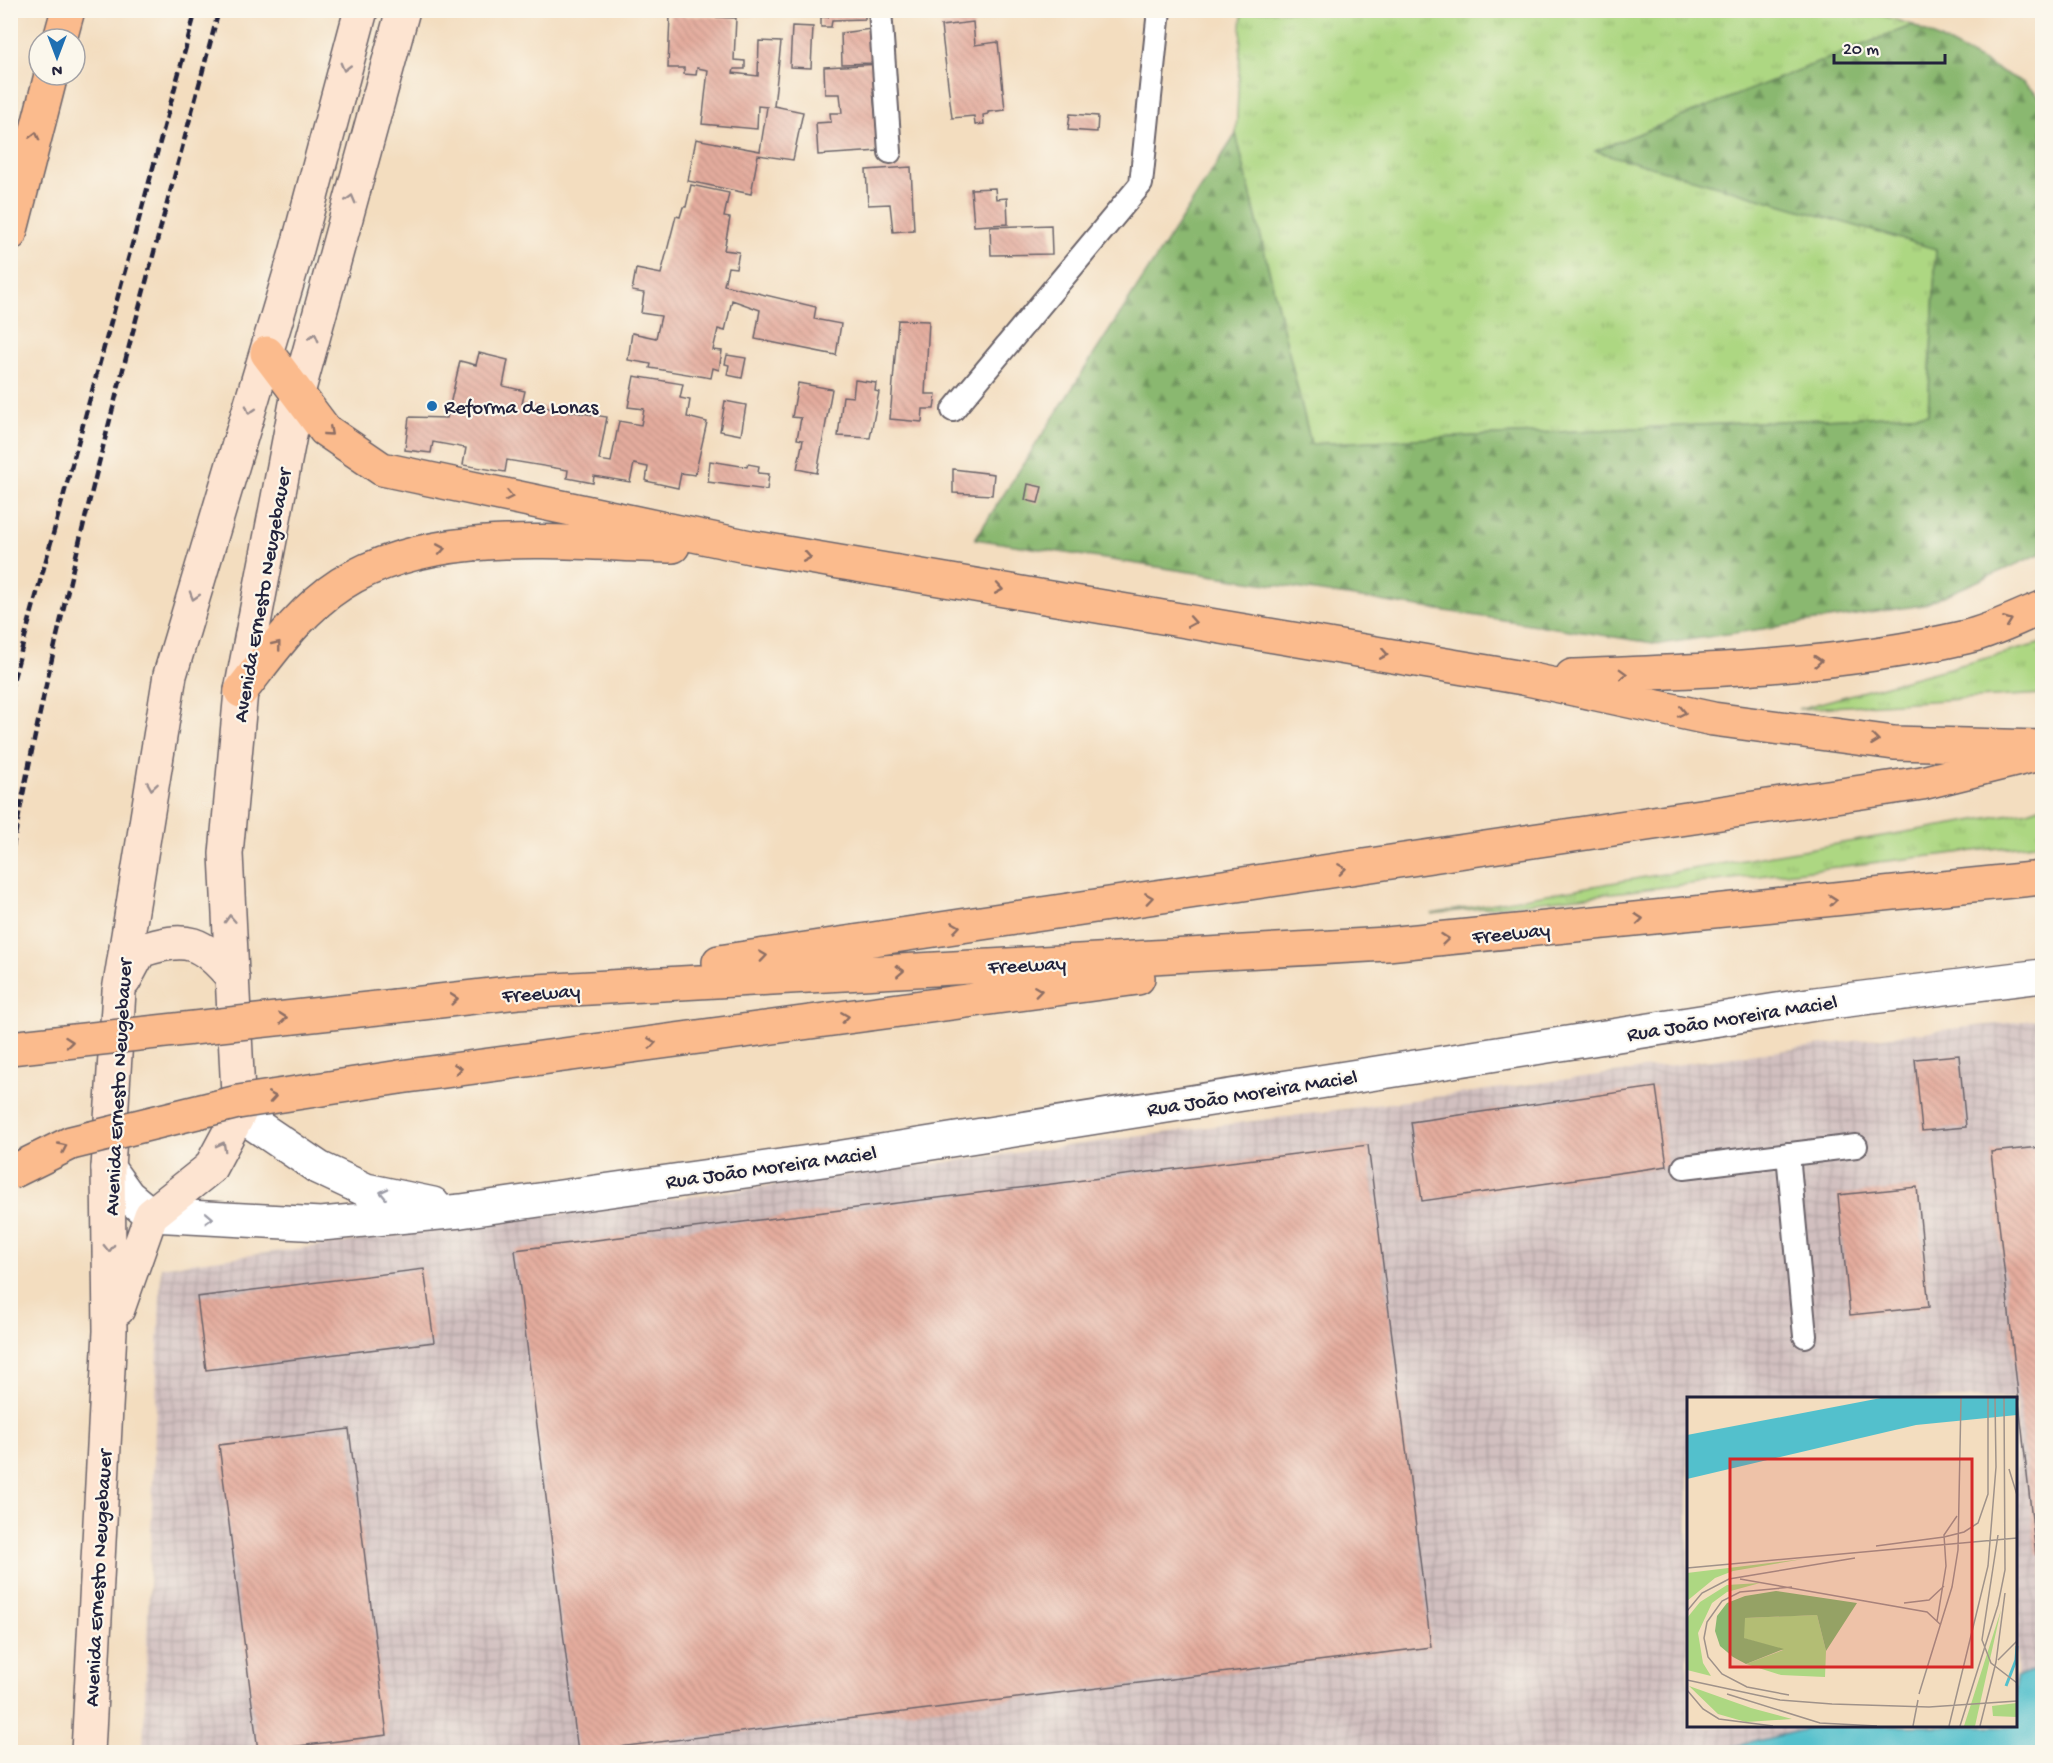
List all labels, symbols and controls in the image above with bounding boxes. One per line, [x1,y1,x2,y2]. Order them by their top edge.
north arrow [27,27,87,87]
scale bar [1834,27,1945,65]
text: 20 m [1843,40,1879,61]
text: N [51,59,62,78]
one-way arrow [340,62,353,72]
one-way arrow [28,131,41,141]
one-way arrow [344,194,356,205]
one-way arrow [306,332,319,342]
place label: Reforma de Lonas [444,397,599,422]
marker: Reforma de Lonas [425,399,439,413]
one-way arrow [245,404,257,414]
one-way arrow [323,424,334,435]
street label: Avenida Ernesto Neugebauer [230,465,299,725]
one-way arrow [504,489,514,502]
one-way arrow [435,543,445,556]
one-way arrow [802,550,812,563]
one-way arrow [995,583,1004,595]
one-way arrow [189,590,201,601]
one-way arrow [1186,615,1196,628]
one-way arrow [2002,616,2013,628]
one-way arrow [270,641,281,652]
one-way arrow [1379,648,1389,660]
one-way arrow [1813,655,1822,668]
one-way arrow [1619,668,1628,680]
one-way arrow [1677,705,1687,718]
one-way arrow [1871,734,1880,746]
one-way arrow [146,781,159,791]
one-way arrow [1337,864,1346,876]
one-way arrow [1144,893,1154,905]
one-way arrow [1829,894,1838,906]
one-way arrow [1635,913,1644,926]
one-way arrow [223,915,236,924]
street label: Freeway [1470,919,1552,952]
one-way arrow [951,921,961,933]
one-way arrow [1441,933,1450,946]
one-way arrow [759,950,768,962]
street label: Freeway [987,953,1067,982]
street label: Avenida Ernesto Neugebauer [101,956,140,1216]
one-way arrow [895,965,904,978]
street label: Freeway [500,980,581,1011]
one-way arrow [1034,986,1043,998]
street label: Rua João Moreira Maciel [1626,991,1840,1049]
one-way arrow [449,993,458,1006]
one-way arrow [279,1012,288,1025]
one-way arrow [840,1012,849,1024]
one-way arrow [64,1036,73,1049]
one-way arrow [647,1038,656,1050]
one-way arrow [454,1064,463,1076]
street label: Rua João Moreira Maciel [1146,1066,1360,1124]
one-way arrow [267,1091,277,1104]
one-way arrow [215,1142,226,1152]
street label: Rua João Moreira Maciel [664,1142,879,1197]
one-way arrow [56,1143,67,1155]
one-way arrow [379,1188,389,1201]
one-way arrow [204,1211,213,1224]
one-way arrow [103,1243,115,1252]
inset map [1687,1397,2017,1727]
street label: Avenida Ernesto Neugebauer [81,1447,120,1707]

